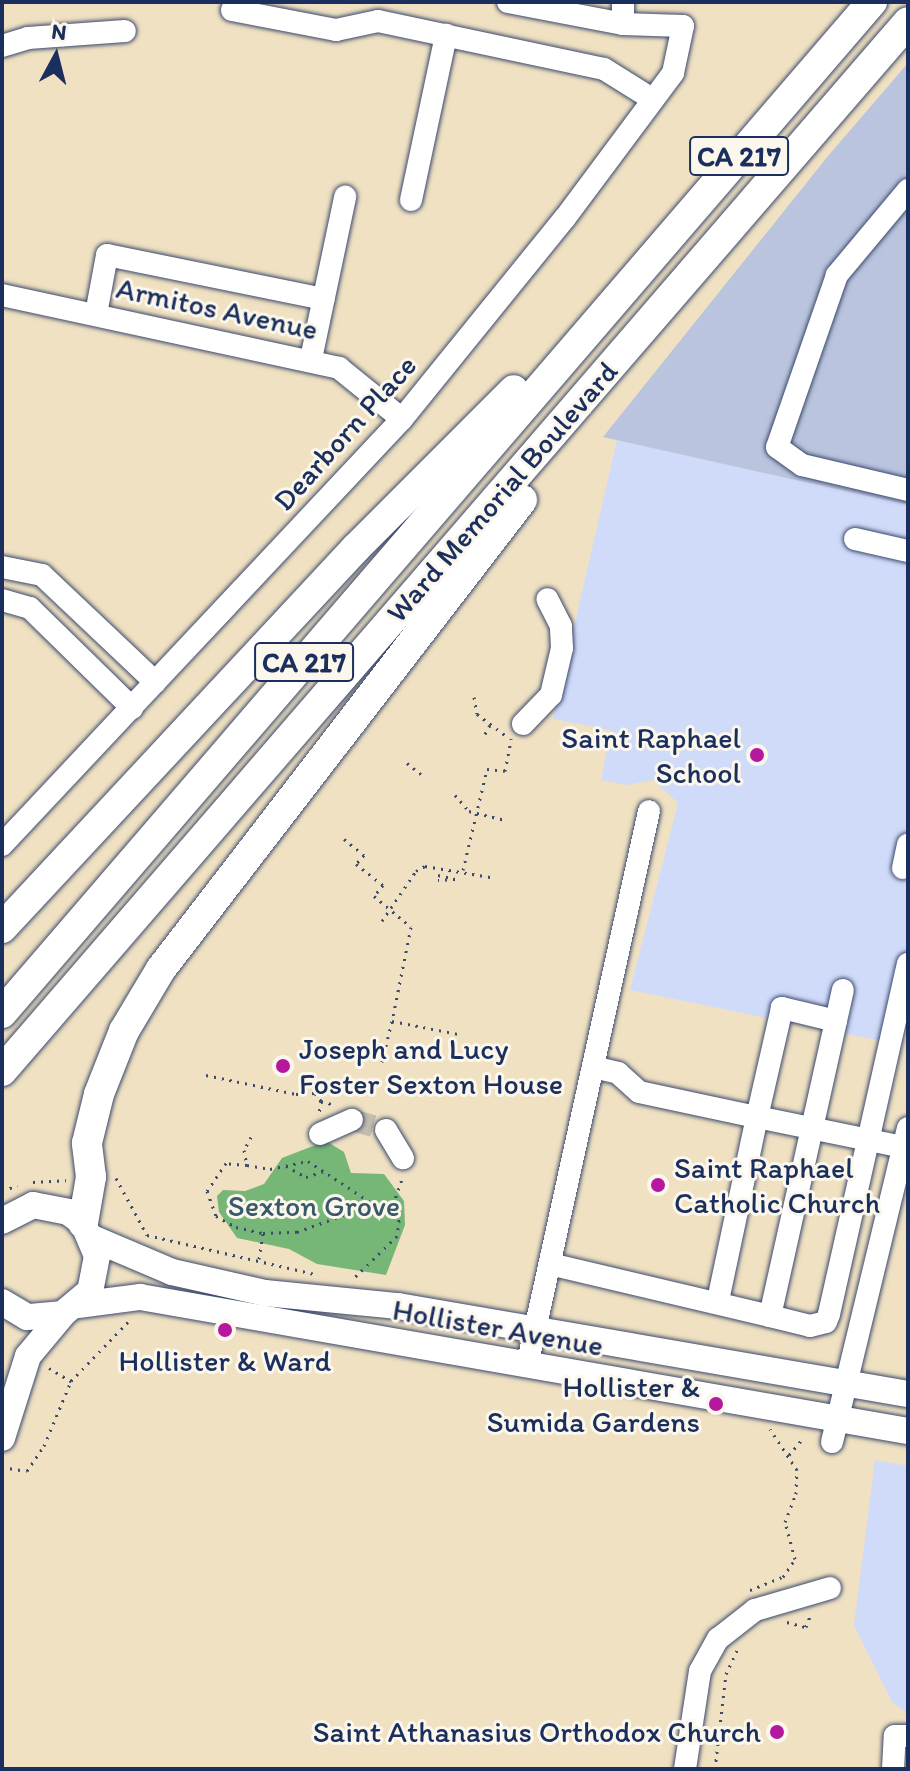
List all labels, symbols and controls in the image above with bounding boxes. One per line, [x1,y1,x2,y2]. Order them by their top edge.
north arrow [16,16,96,96]
text: N [50,17,68,46]
road number: CA 217 [689,132,789,180]
street label: Armitos Avenue [114,270,320,348]
street label: Dearborn Place [266,348,424,518]
street label: Ward Memorial Boulevard [378,354,626,630]
road number: CA 217 [254,638,354,686]
place label: Saint Raphael School [563,720,741,790]
marker: Saint Raphael School [748,746,766,764]
place label: Joseph and Lucy Foster Sexton House [299,1031,563,1102]
marker: Joseph and Lucy Foster Sexton House [274,1057,292,1075]
place label: Saint Raphael Catholic Church [674,1150,881,1220]
marker: Saint Raphael Catholic Church [649,1176,667,1194]
park label: Sexton Grove [228,1188,400,1224]
street label: Hollister Avenue [391,1292,605,1364]
marker: Hollister & Ward [216,1321,234,1339]
place label: Hollister & Ward [119,1343,331,1379]
place label: Hollister & Sumida Gardens [486,1369,700,1440]
marker: Hollister & Sumida Gardens [707,1395,725,1413]
place label: Saint Athanasius Orthodox Church [313,1714,761,1750]
marker: Saint Athanasius Orthodox Church [768,1723,786,1741]

